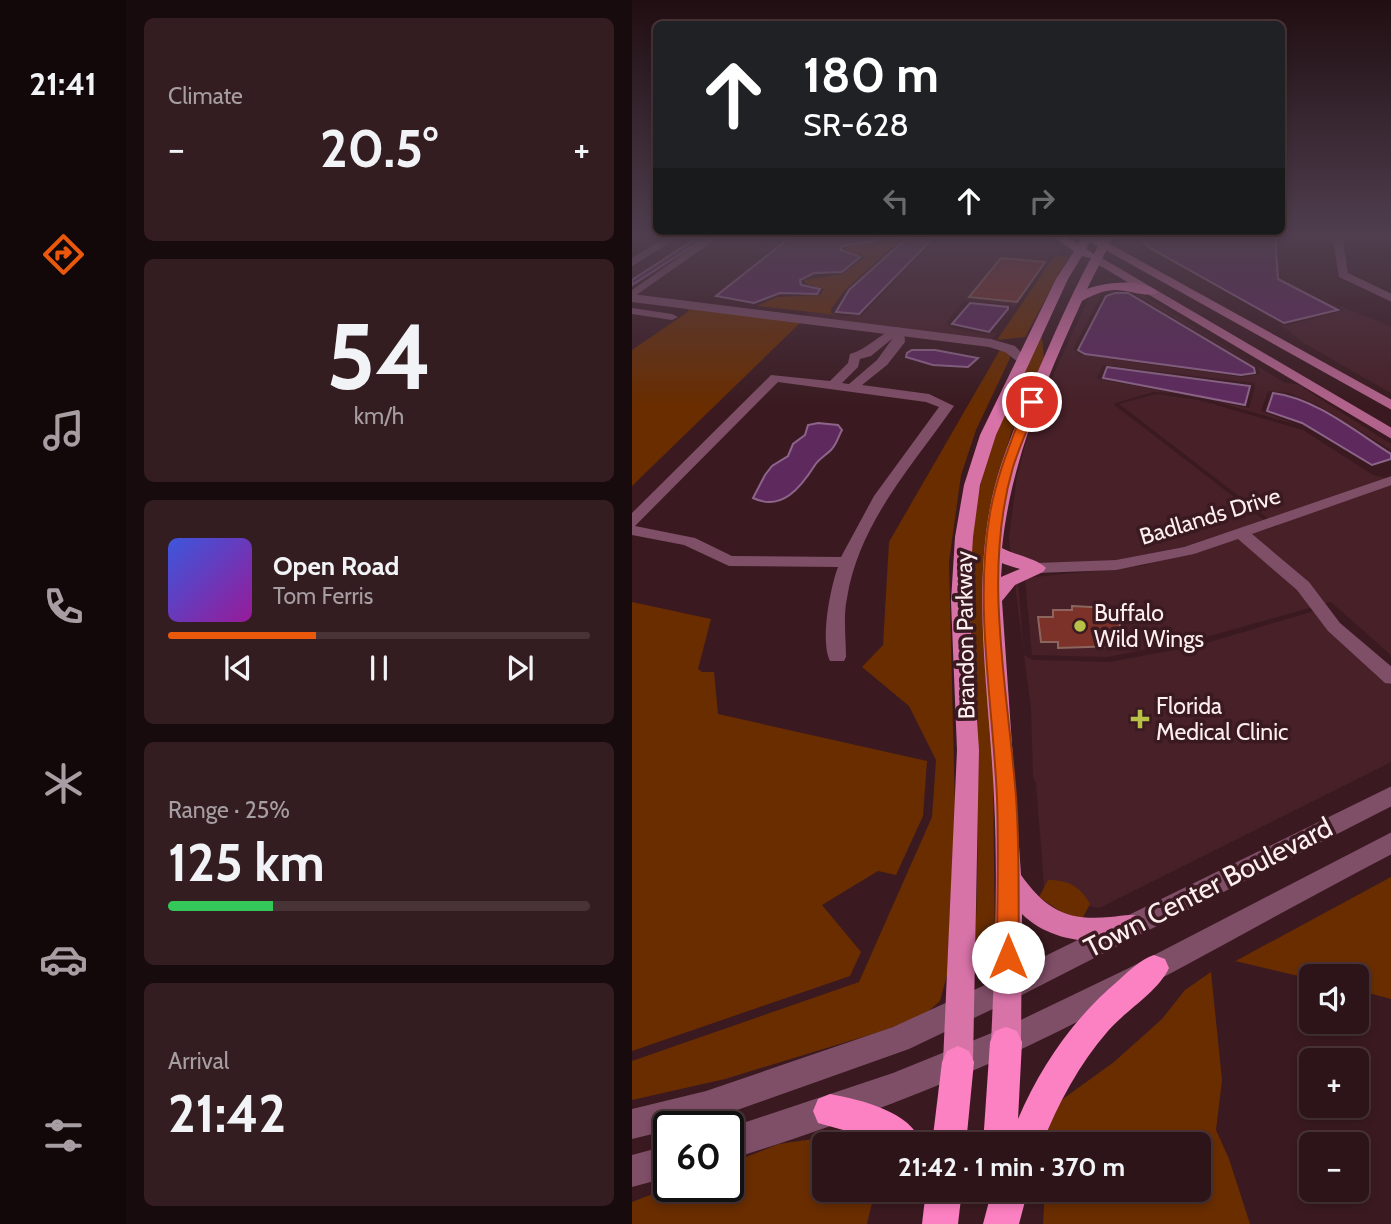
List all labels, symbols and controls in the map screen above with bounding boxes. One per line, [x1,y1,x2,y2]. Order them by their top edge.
text: 180 m [803,45,939,104]
icon: ahead [688,49,779,140]
text: 21:41 [29,64,97,103]
text: Climate [168,82,243,110]
text: SR-628 [803,105,909,144]
text: 20.5° [320,117,438,180]
text: − [168,125,185,172]
text: + [573,125,590,172]
icon: left [877,182,915,220]
icon: ahead [950,182,988,220]
icon: right [1023,182,1061,220]
icon: directions [39,230,88,279]
text: 54 [326,301,432,412]
pin [1002,372,1062,432]
icon: arrive [1013,383,1051,421]
text: km/h [354,402,404,430]
icon: music [39,406,88,455]
street label: Badlands Drive [1136,481,1284,551]
text: Open Road [273,550,399,582]
street label: Brandon Parkway [950,550,980,719]
icon: phone [39,582,88,631]
text: Tom Ferris [273,582,373,610]
place label: Buffalo Wild Wings [1094,599,1204,653]
marker: Buffalo Wild Wings [1072,618,1088,634]
icon: previous [219,649,257,687]
icon: pause [360,649,398,687]
icon: next [501,649,539,687]
place label: Florida Medical Clinic [1156,692,1289,746]
marker: Florida Medical Clinic [1130,709,1150,729]
icon: climate [39,759,88,808]
text: Range · 25% [168,796,290,824]
street label: Town Center Boulevard [1078,810,1338,964]
text: 125 km [168,831,325,894]
position arrow [971,920,1045,994]
icon: car [39,935,88,984]
map controls [1299,964,1369,1202]
button: sound [1299,964,1369,1034]
text: Arrival [168,1047,229,1075]
button: + [1299,1048,1369,1118]
text: 21:42 [168,1082,286,1145]
icon: filters [39,1111,88,1160]
speed limit sign: 60 [653,1111,744,1202]
button: − [1299,1132,1369,1202]
text: 21:42 · 1 min · 370 m [898,1151,1125,1183]

